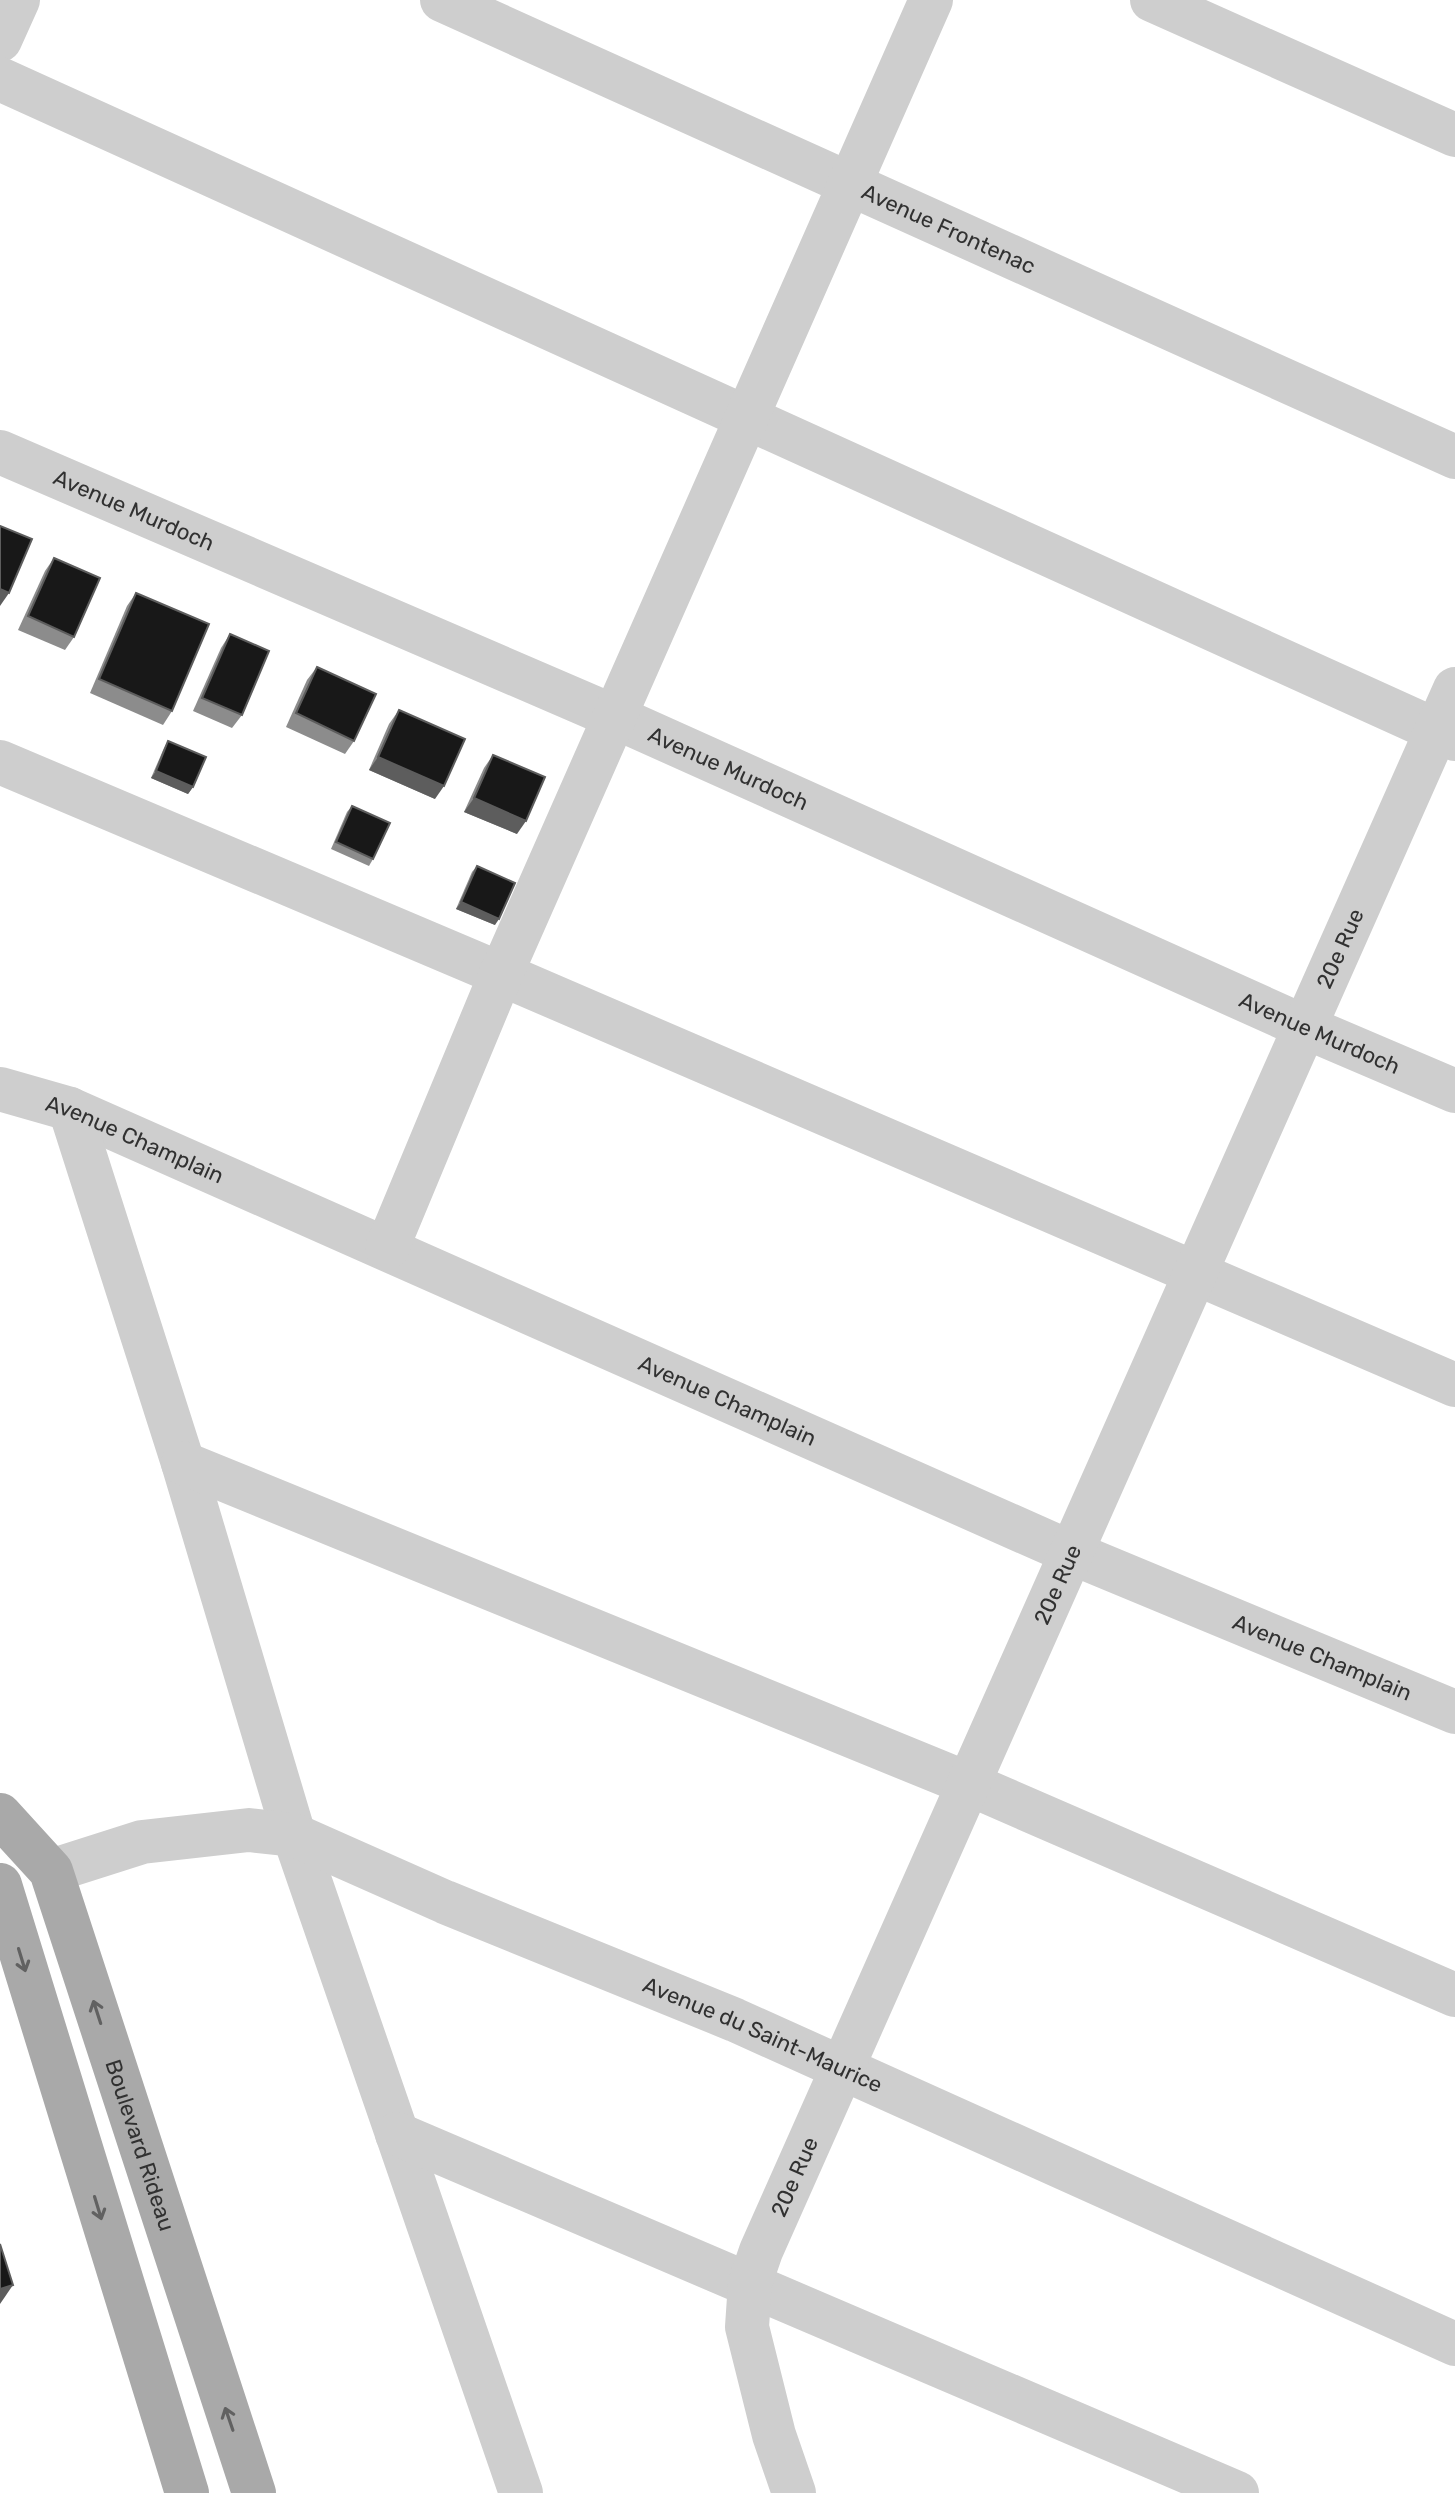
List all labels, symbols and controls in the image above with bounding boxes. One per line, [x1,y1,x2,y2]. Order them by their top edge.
street label: Avenue Frontenac [858,178,1040,280]
street label: Avenue Murdoch [49,463,219,556]
street label: Avenue Murdoch [644,720,813,816]
street label: 20e Rue [1310,904,1369,993]
street label: Avenue Murdoch [1235,986,1404,1080]
street label: Avenue Champlain [43,1089,228,1189]
street label: Avenue Champlain [634,1349,821,1452]
street label: 20e Rue [1028,1540,1087,1629]
street label: Avenue Champlain [1229,1608,1416,1706]
one-way arrow [15,1946,30,1972]
street label: Avenue du Saint-Maurice [639,1971,887,2098]
one-way arrow [89,2000,103,2025]
street label: Boulevard Rideau [100,2056,181,2234]
street label: 20e Rue [765,2132,824,2221]
one-way arrow [92,2195,106,2220]
one-way arrow [220,2407,235,2432]

